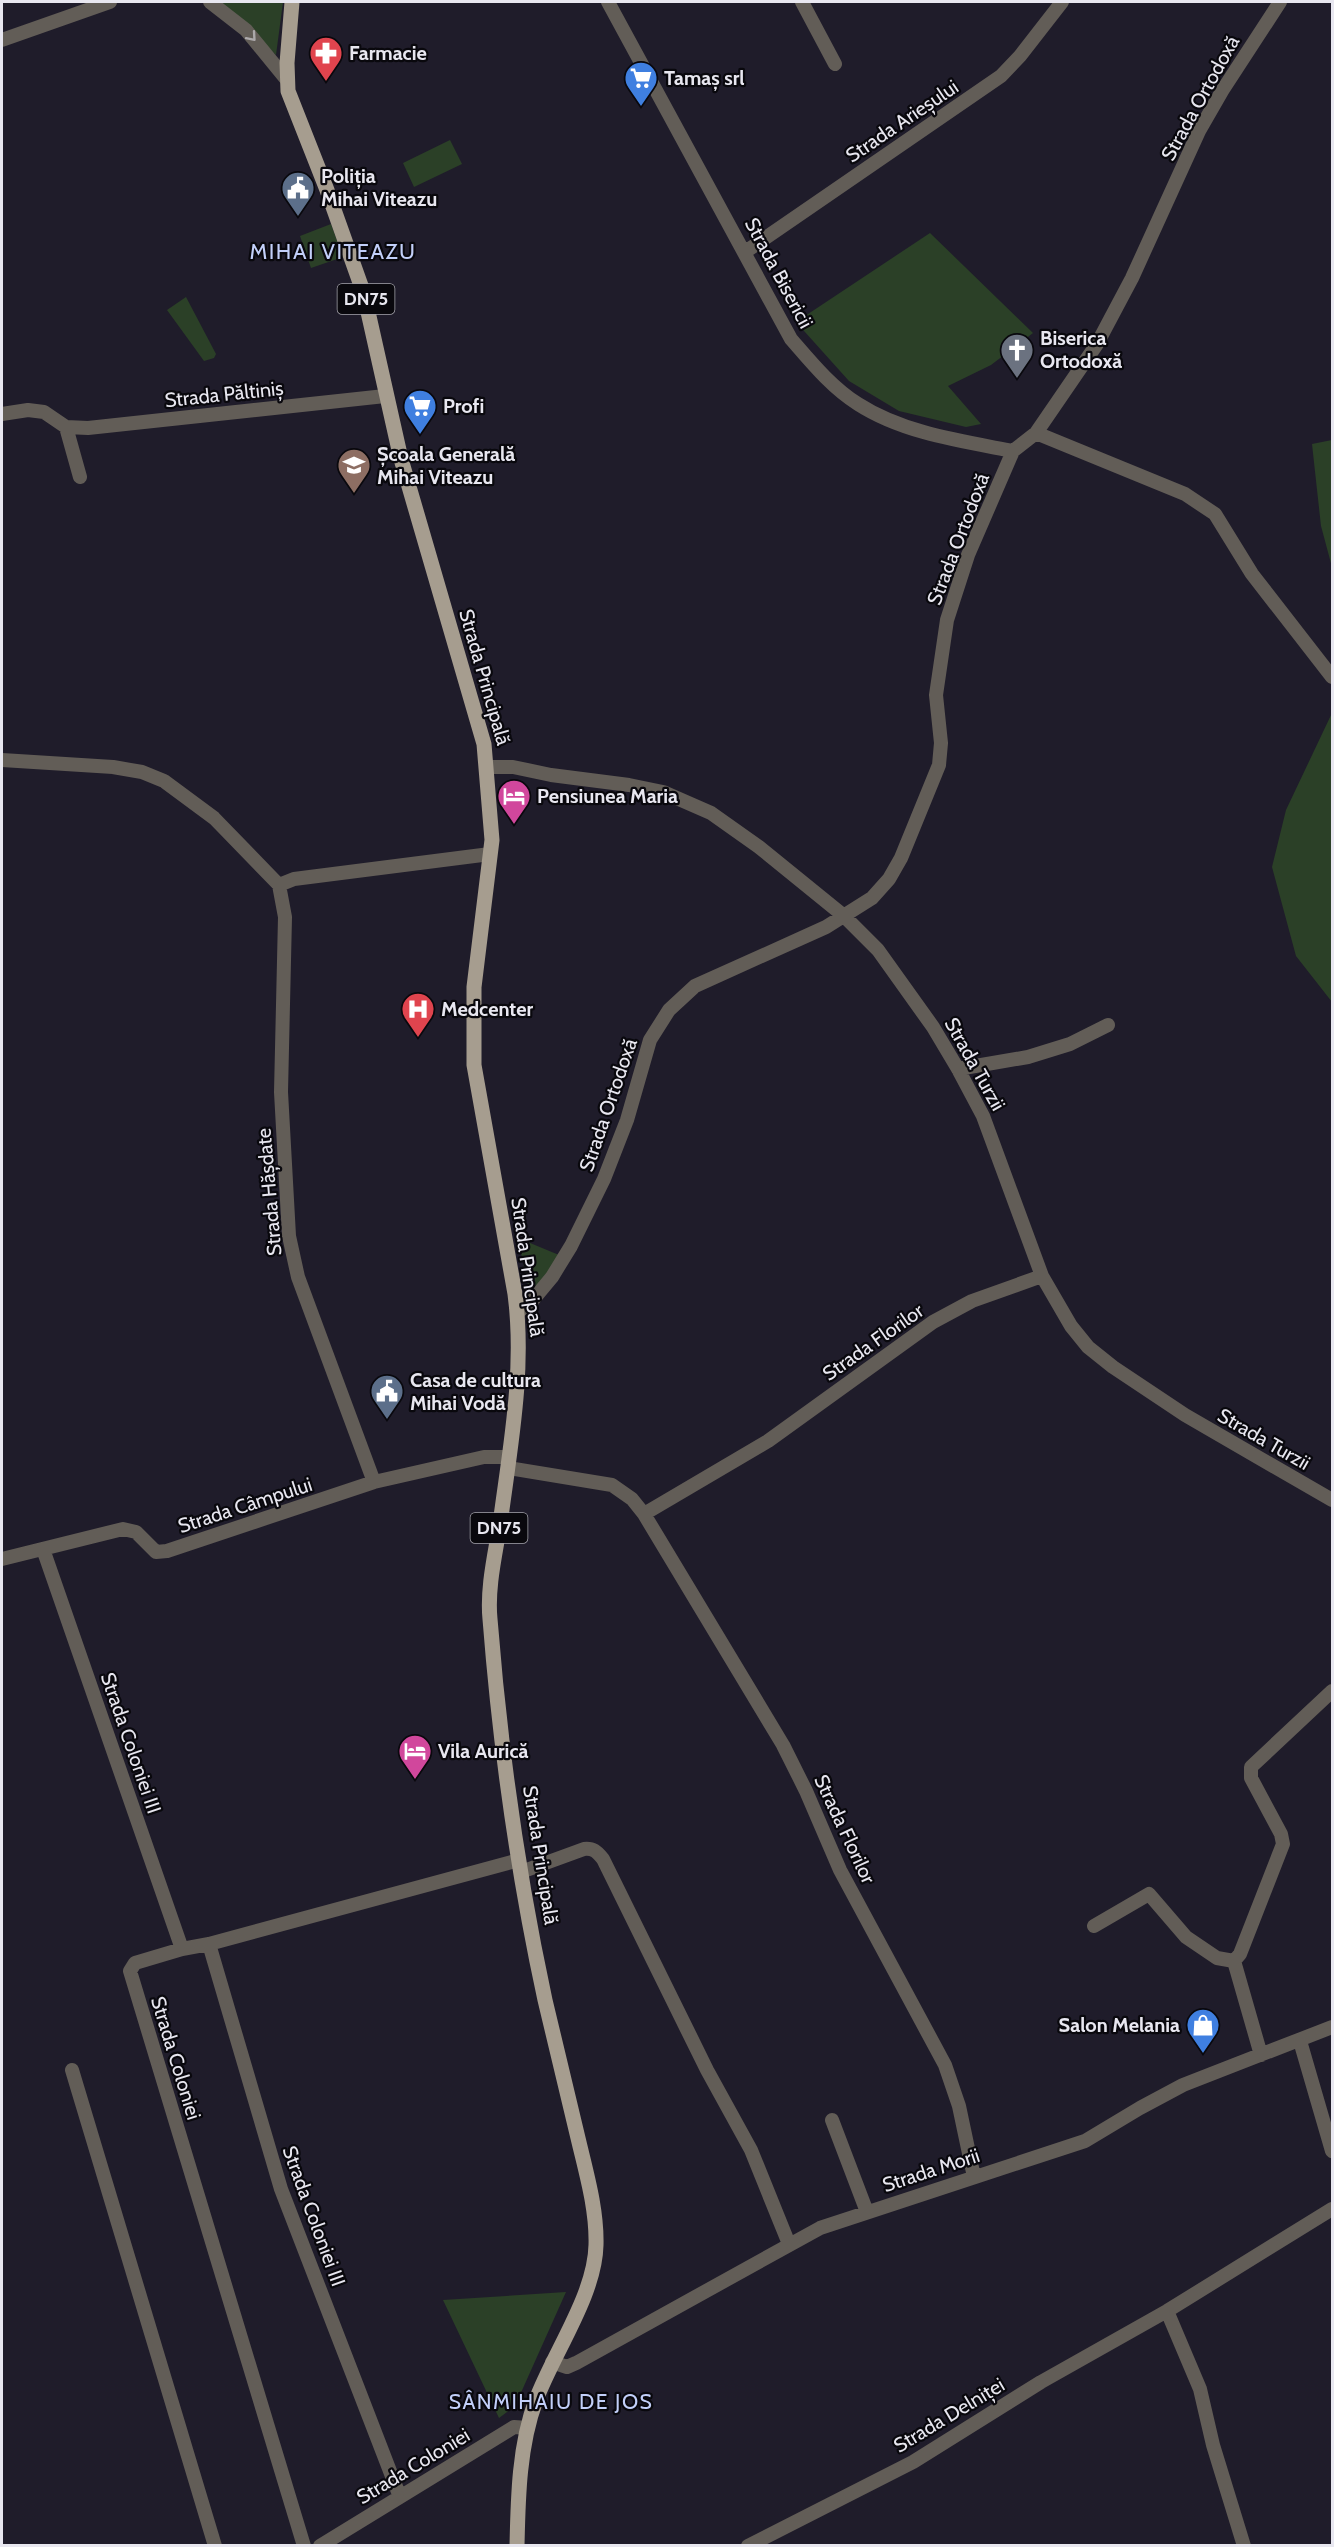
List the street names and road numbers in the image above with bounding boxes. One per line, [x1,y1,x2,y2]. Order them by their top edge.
street label: Strada Ortodoxă [1156,31,1244,165]
street label: Strada Arieșului [841,75,963,168]
street label: Strada Bisericii [740,214,818,332]
road number: DN75 [338,284,394,314]
street label: Strada Păltiniș [163,376,285,413]
street label: Strada Ortodoxă [922,469,994,608]
street label: Strada Principală [454,606,516,748]
street label: Strada Turzii [940,1013,1010,1115]
street label: Strada Ortodoxă [574,1035,642,1175]
street label: Strada Hășdate [251,1127,288,1257]
street label: Strada Principală [506,1196,550,1339]
street label: Strada Florilor [818,1298,929,1386]
street label: Strada Turzii [1214,1403,1314,1475]
street label: Strada Câmpului [175,1472,315,1538]
road number: DN75 [470,1513,528,1543]
street label: Strada Coloniei III [96,1669,166,1817]
street label: Strada Florilor [809,1771,881,1888]
street label: Strada Principală [518,1784,564,1927]
street label: Strada Coloniei [146,1993,206,2123]
street label: Strada Coloniei III [278,2143,350,2289]
street label: Strada Morii [879,2143,983,2197]
street label: Strada Delniței [889,2372,1009,2458]
street label: Strada Coloniei [352,2423,474,2509]

